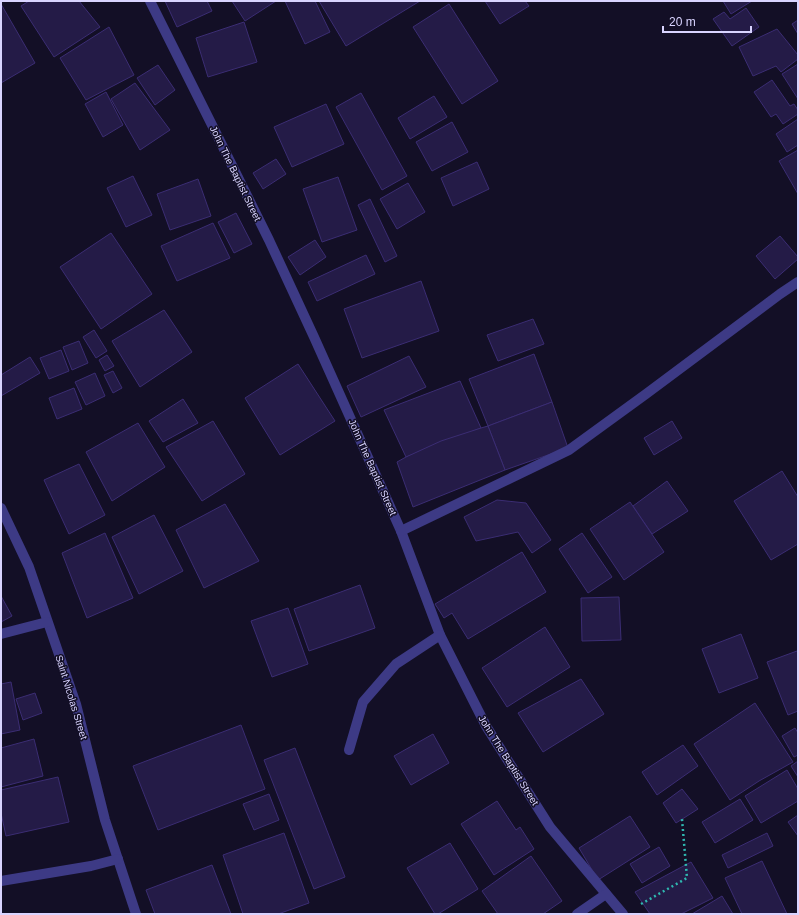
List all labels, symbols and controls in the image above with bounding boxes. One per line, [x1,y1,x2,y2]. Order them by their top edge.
scale bar [663,8,751,34]
text: 20 m [669,15,696,29]
street label: John The Baptist Street [208,124,263,223]
street label: John The Baptist Street [346,417,399,517]
street label: Saint Nicolas Street [53,654,90,741]
street label: John The Baptist Street [476,713,541,808]

